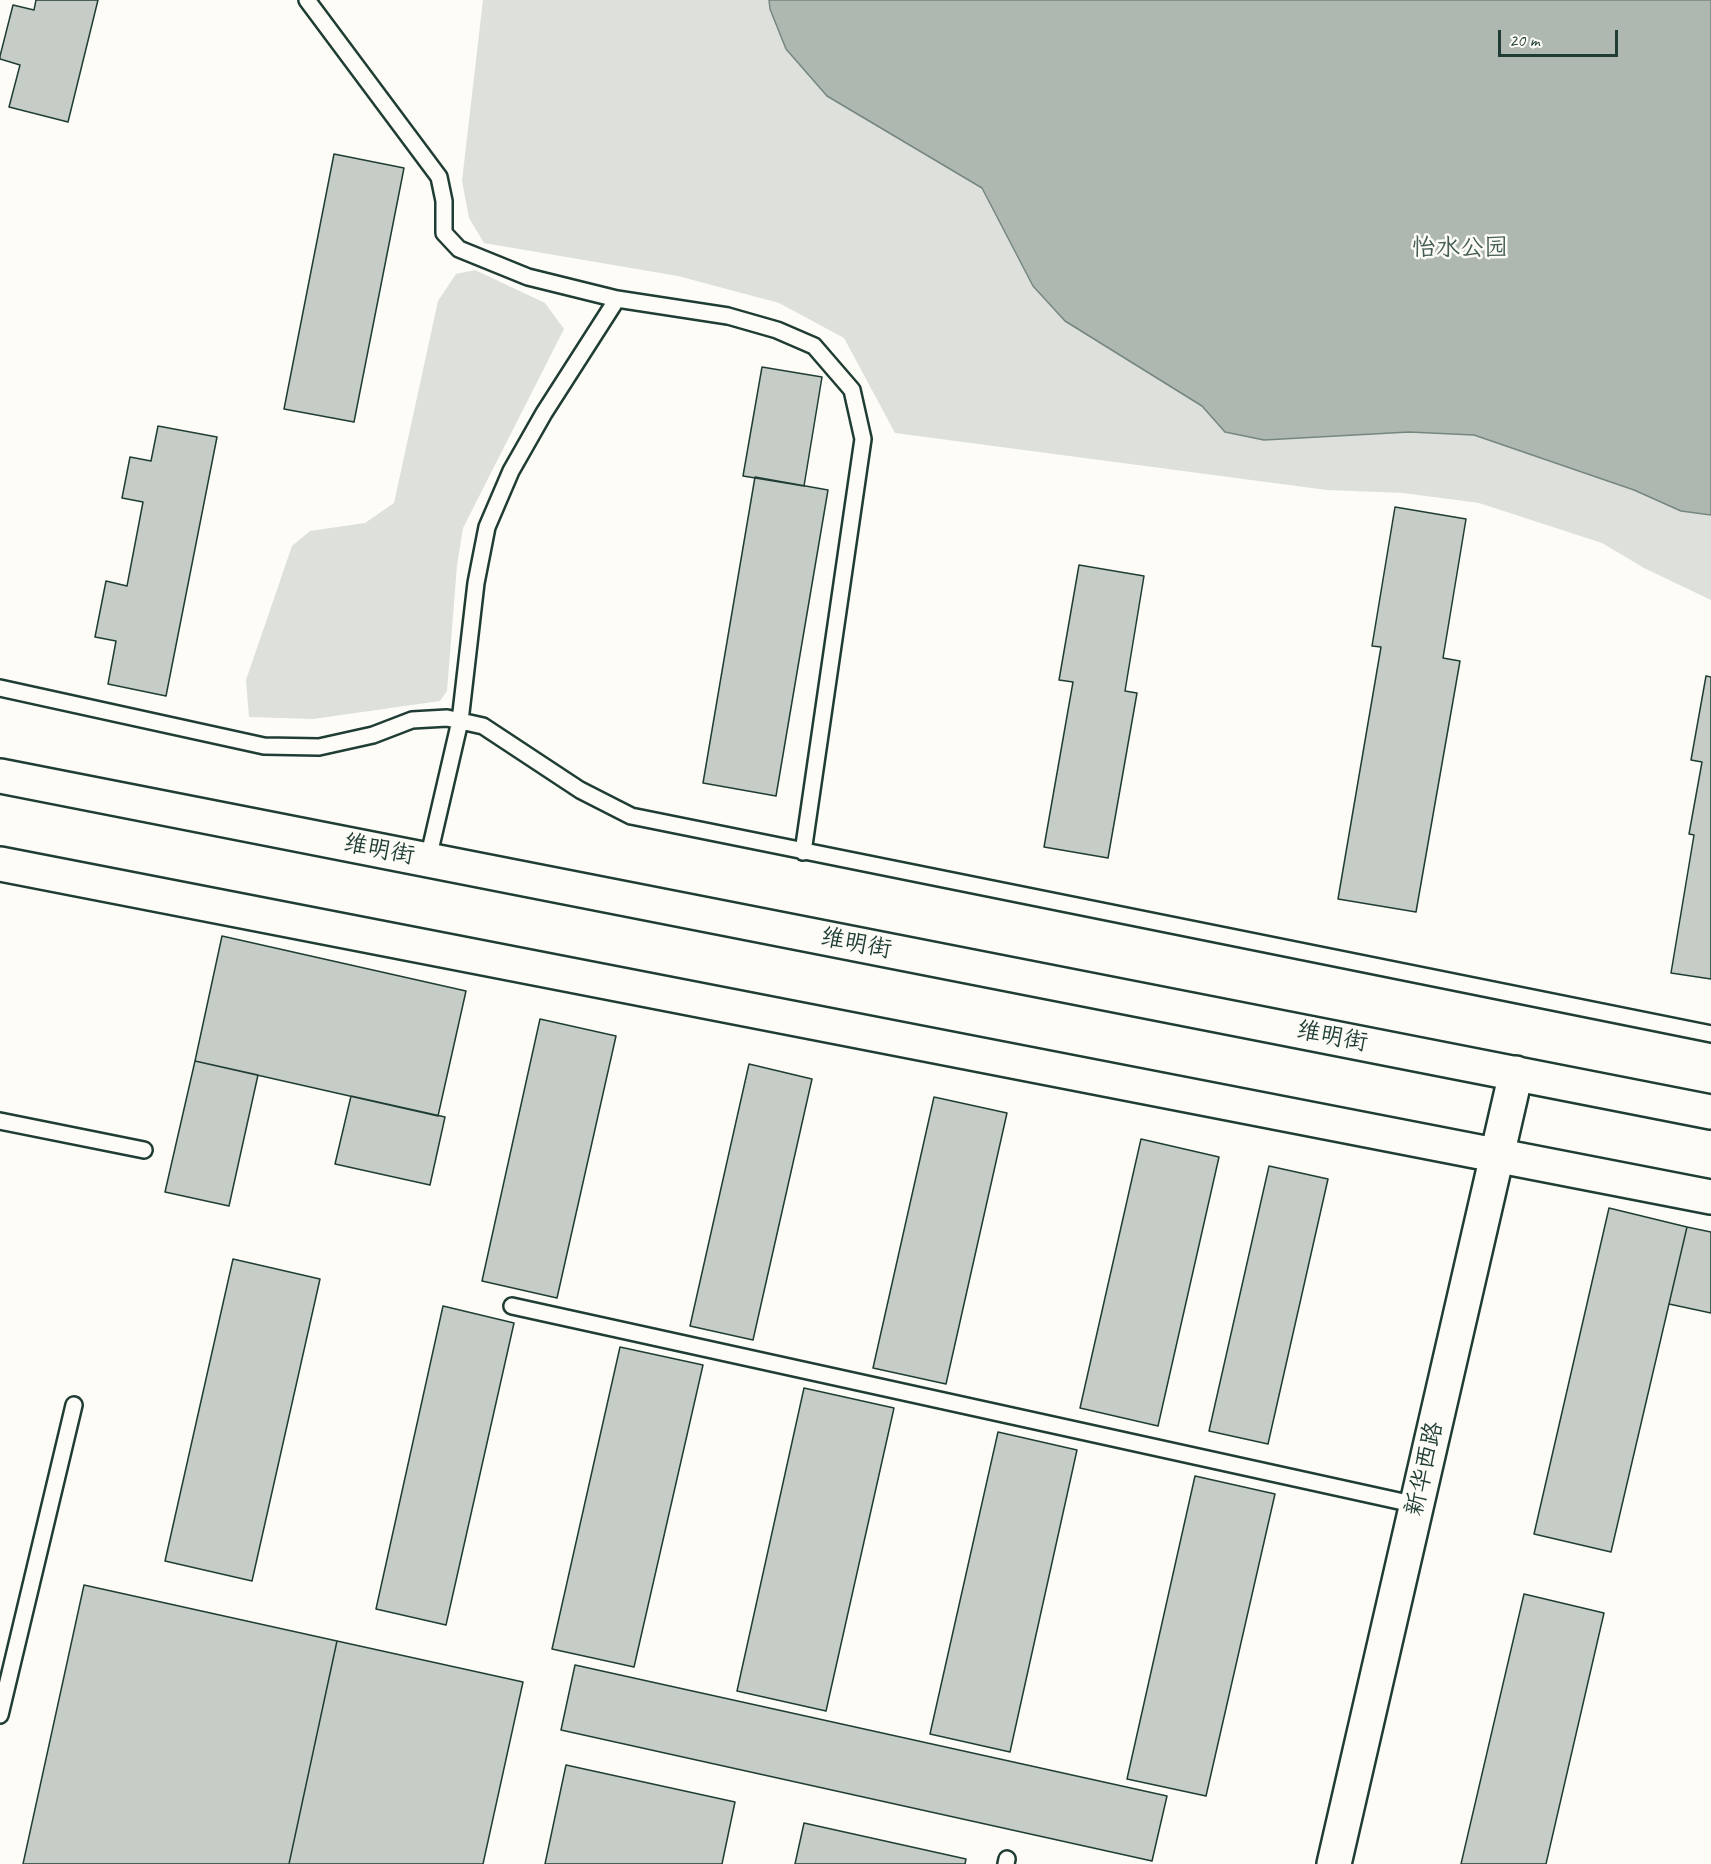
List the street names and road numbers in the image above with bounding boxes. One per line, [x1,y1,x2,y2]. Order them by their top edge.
street label: 维明街 [341,829,417,871]
street label: 维明街 [818,923,894,965]
street label: 维明街 [1294,1016,1370,1058]
street label: 新华西路 [1400,1419,1450,1519]

